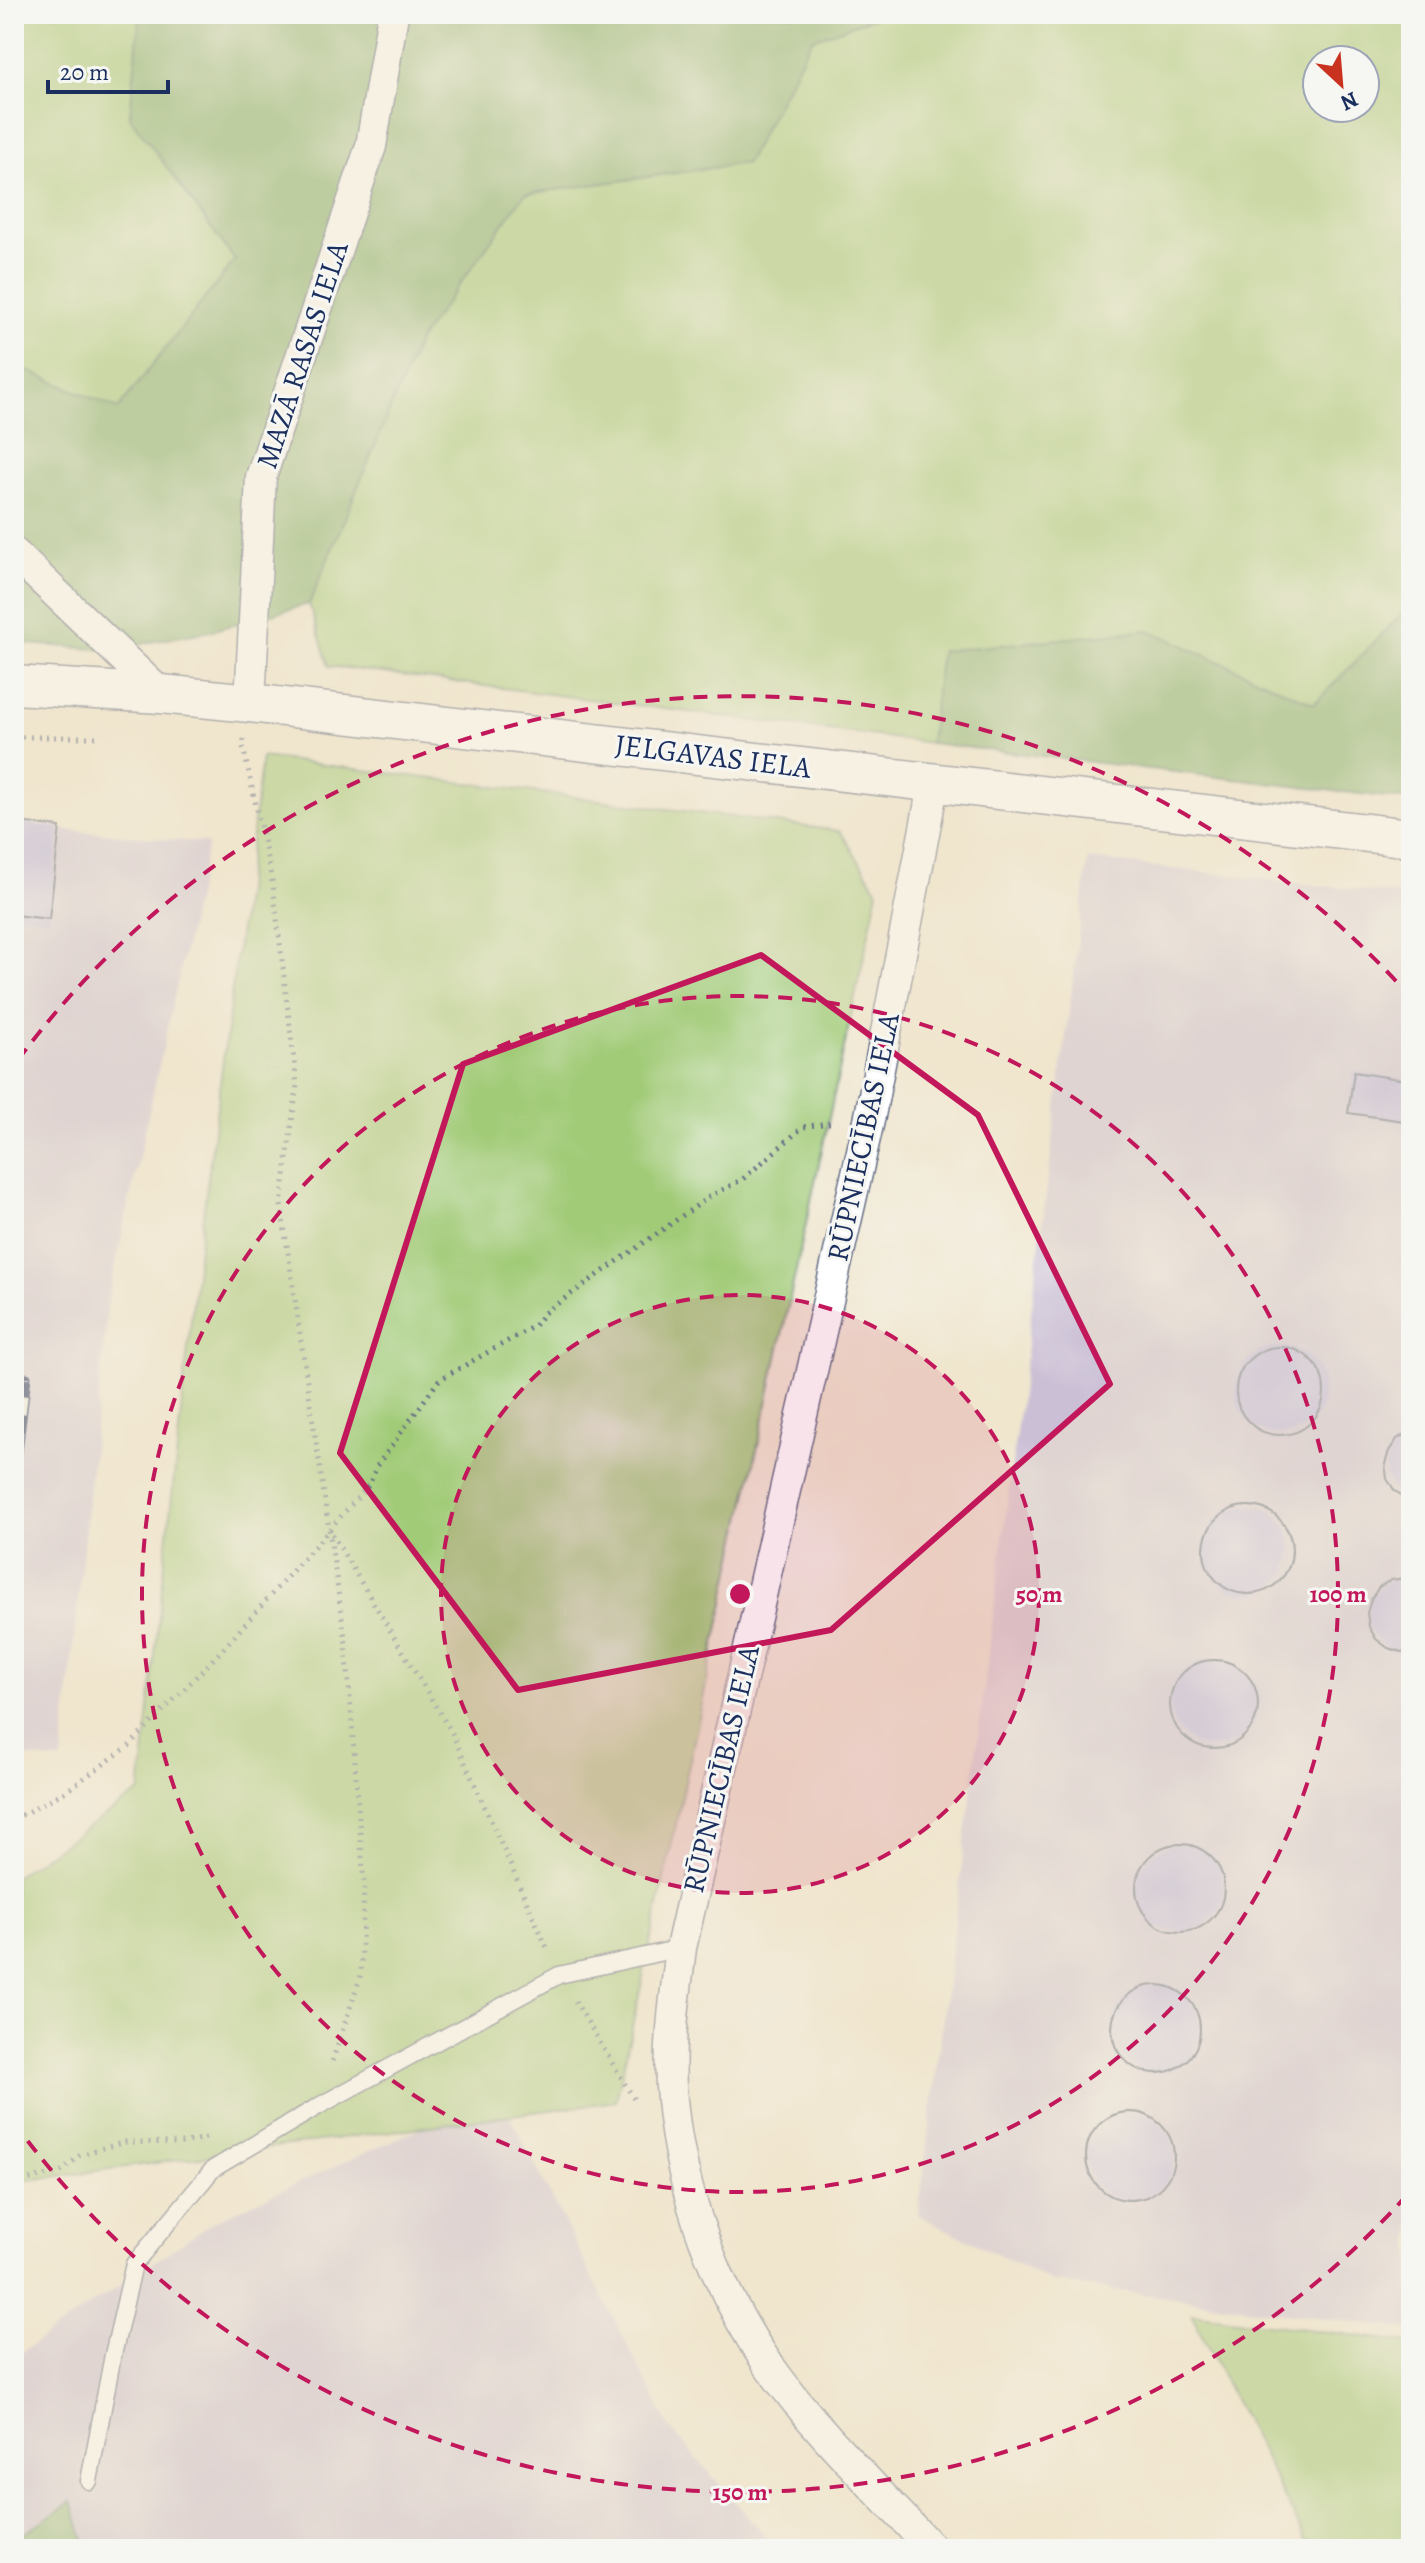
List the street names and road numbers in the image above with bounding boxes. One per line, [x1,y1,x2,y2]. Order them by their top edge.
street label: MAZĀ RASAS IELA [246,236,358,474]
street label: JELGAVAS IELA [613,724,814,788]
street label: RŪPNIECĪBAS IELA [817,1009,909,1265]
street label: RŪPNIECĪBAS IELA [673,1641,769,1897]

